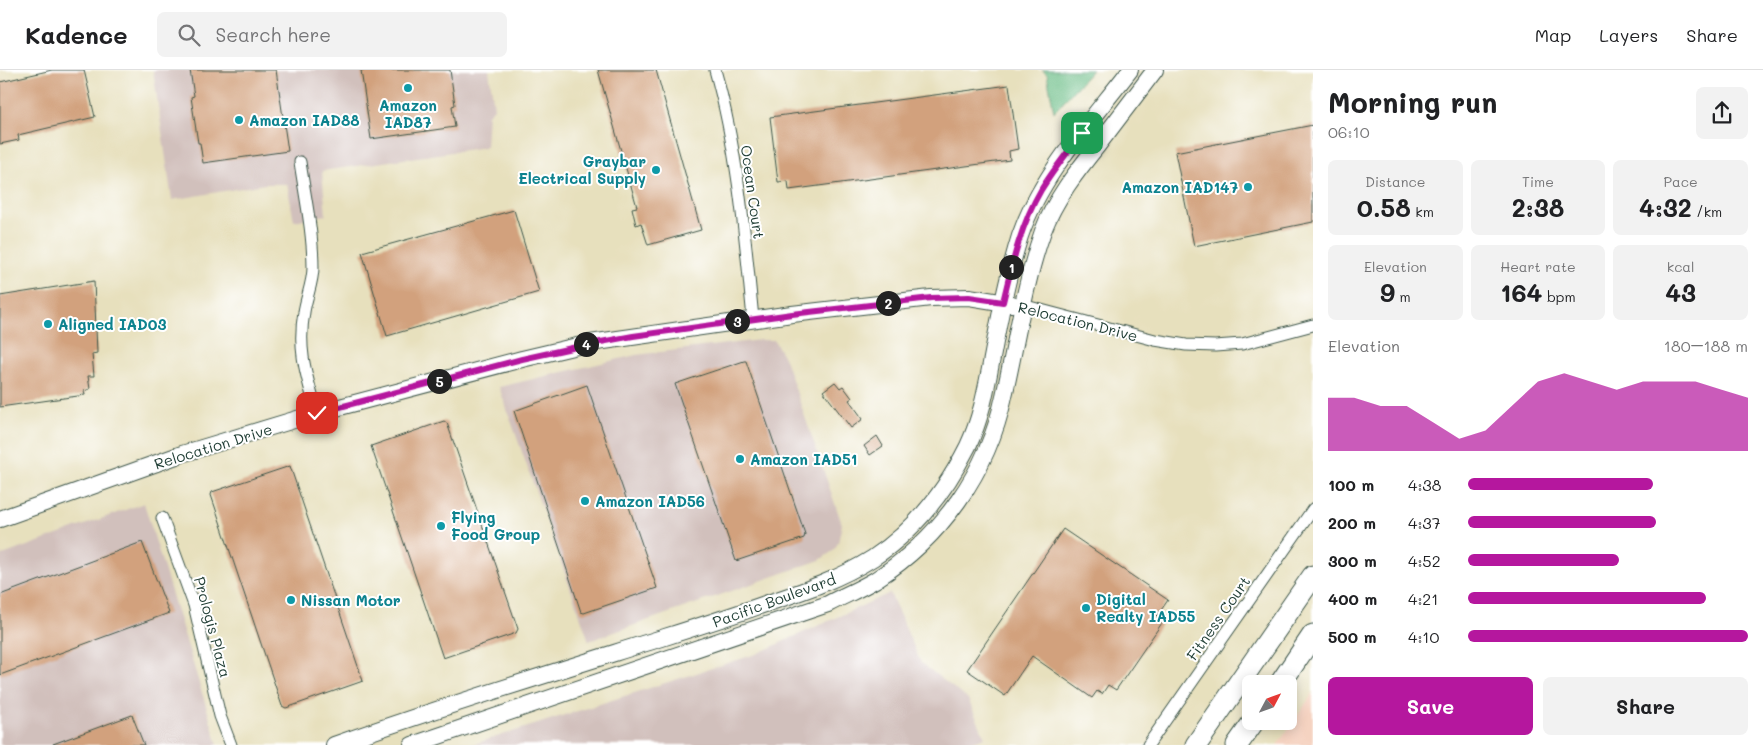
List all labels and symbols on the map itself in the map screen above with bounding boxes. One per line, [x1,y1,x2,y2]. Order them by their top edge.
marker: Amazon IAD87 [402,82,414,94]
place label: Amazon IAD87 [379,95,437,132]
place label: Amazon IAD88 [249,110,360,130]
pin [1061,112,1103,154]
marker: Amazon IAD88 [233,114,245,126]
street label: Ocean Court [737,144,769,240]
place label: Graybar Electrical Supply [518,151,646,188]
marker: Graybar Electrical Supply [650,164,662,176]
place label: Amazon IAD147 [1121,177,1238,197]
marker: Amazon IAD147 [1242,181,1254,193]
pin: 1 [998,254,1024,280]
pin: 2 [876,290,900,316]
street label: Relocation Drive [1016,296,1140,346]
pin: 3 [724,308,750,334]
place label: Aligned IAD03 [58,314,166,334]
marker: Aligned IAD03 [42,318,54,330]
pin: 4 [574,332,598,356]
pin: 5 [426,368,452,394]
pin [296,392,338,434]
street label: Relocation Drive [151,419,275,473]
place label: Amazon IAD51 [750,449,857,469]
marker: Amazon IAD51 [734,453,746,465]
place label: Amazon IAD56 [595,491,705,511]
marker: Amazon IAD56 [579,495,591,507]
place label: Flying Food Group [451,507,540,544]
marker: Flying Food Group [435,520,447,532]
street label: Pacific Boulevard [710,568,838,632]
street label: Fitness Court [1182,572,1254,664]
street label: Prologis Plaza [190,574,236,680]
place label: Digital Realty IAD55 [1096,589,1195,626]
place label: Nissan Motor [301,590,401,610]
marker: Nissan Motor [285,594,297,606]
marker: Digital Realty IAD55 [1080,602,1092,614]
north arrow [1242,675,1298,730]

